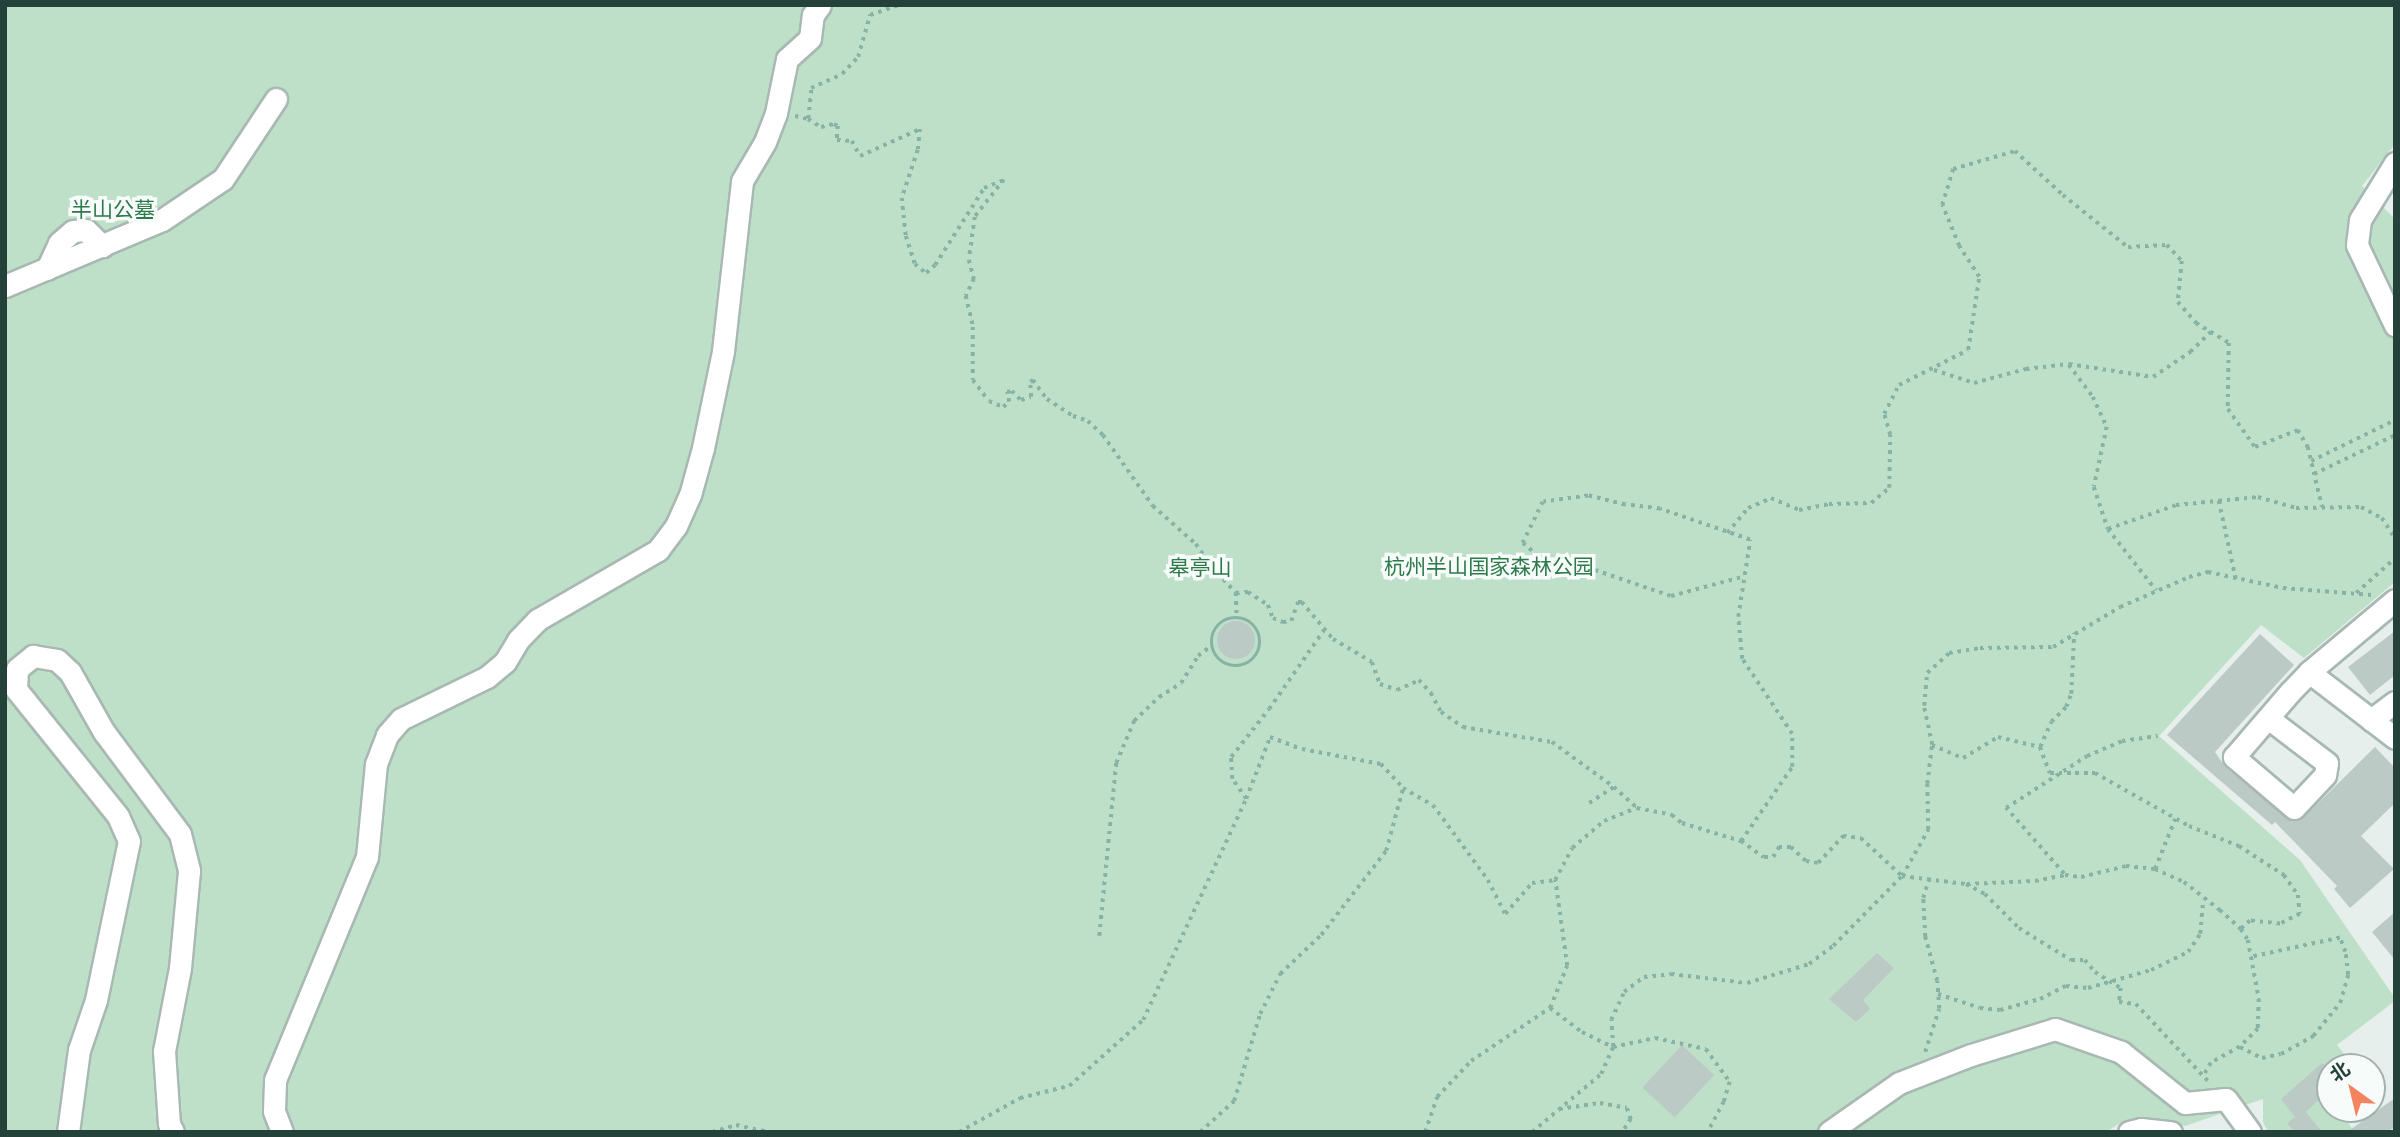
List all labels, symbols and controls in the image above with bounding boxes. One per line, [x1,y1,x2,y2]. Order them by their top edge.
park label: 半山公墓 [71,197,155,223]
park label: 杭州半山国家森林公园 [1384,554,1594,580]
park label: 皋亭山 [1169,555,1231,581]
north arrow [2316,1053,2386,1123]
text: 北 [2326,1057,2354,1087]

